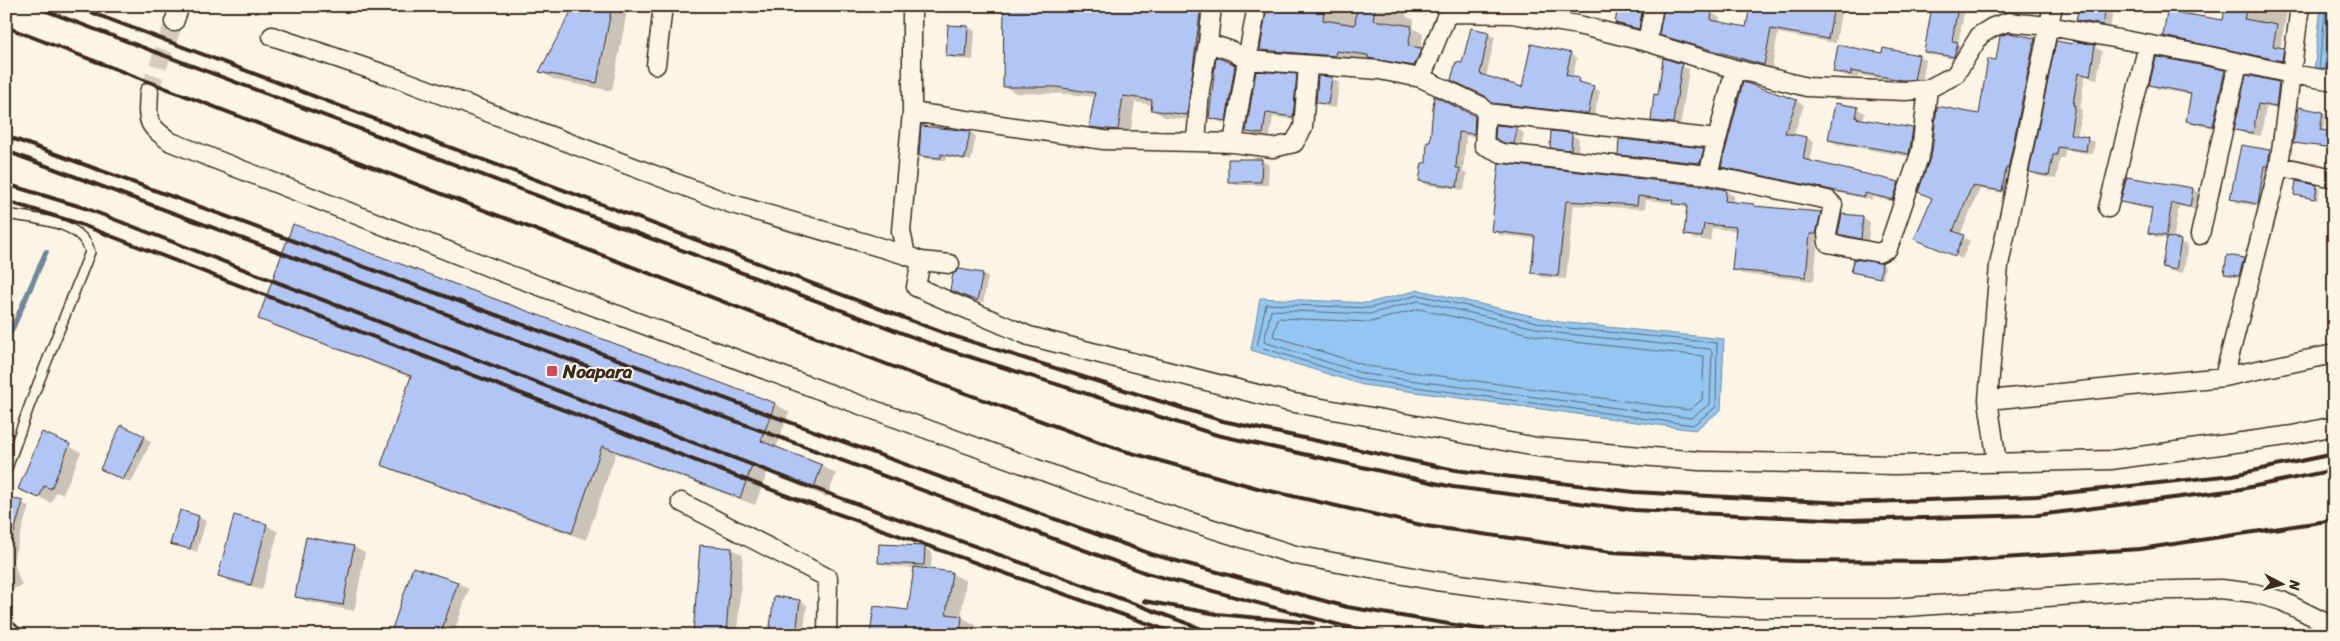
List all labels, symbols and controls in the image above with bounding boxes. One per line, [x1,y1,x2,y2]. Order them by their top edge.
place label: Noapara [562,355,633,388]
marker: Noapara [545,364,559,378]
north arrow [2258,558,2308,608]
text: N [2281,578,2307,592]

